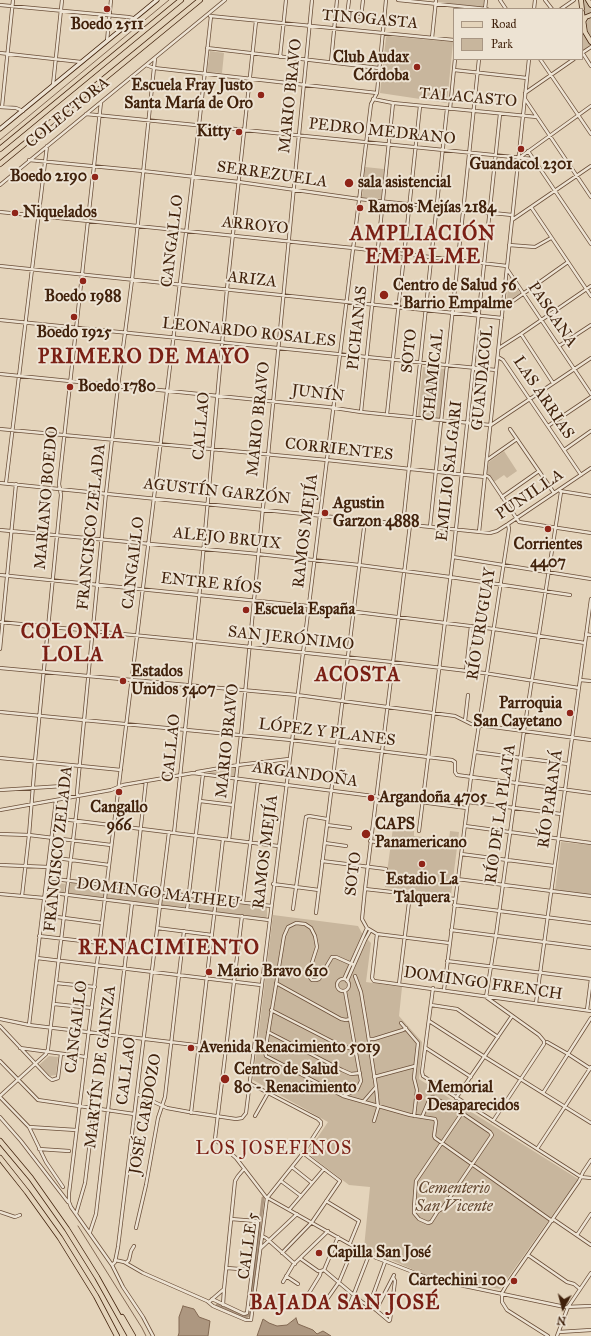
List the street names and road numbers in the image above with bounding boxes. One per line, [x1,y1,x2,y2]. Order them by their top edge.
street label: TINOGASTA [321,6,419,34]
street label: MARIO BRAVO [275,38,307,154]
street label: COLECTORA [22,73,114,153]
street label: TALACASTO [418,84,518,112]
street label: PEDRO MEDRANO [308,115,456,149]
street label: SERREZUELA [215,158,329,192]
street label: CANGALLO [158,193,188,289]
street label: ARROYO [221,213,289,239]
street label: ARIZA [226,268,278,292]
street label: PASCANA [523,279,581,351]
street label: PICHANAS [344,285,372,371]
street label: LEONARDO ROSALES [161,314,337,352]
street label: GUANDACOL [468,324,498,432]
street label: SOTO [398,328,422,374]
street label: CHAMICAL [420,328,448,422]
street label: LAS ARRIAS [508,353,578,443]
street label: MARIO BRAVO [243,361,275,477]
street label: JUNÍN [290,381,346,407]
street label: CALLAO [189,391,215,461]
street label: EMILIO SALGARI [433,400,467,542]
street label: MARIANO BOEDO [31,425,63,571]
street label: CORRIENTES [284,435,394,465]
street label: FRANCISCO ZELADA [74,443,110,611]
street label: PUNILLA [493,465,567,525]
street label: RAMOS MEJÍA [289,473,323,589]
street label: AGUSTÍN GARZÓN [142,475,292,509]
street label: CANGALLO [119,515,149,611]
street label: ALEJO BRUIX [172,524,282,554]
street label: RÍO URUGUAY [464,566,500,682]
street label: ENTRE RÍOS [160,569,262,599]
street label: SAN JERÓNIMO [227,623,355,655]
street label: MARIO BRAVO [212,683,244,799]
street label: CALLAO [159,713,185,783]
street label: LÓPEZ Y PLANES [257,715,397,751]
street label: RÍO DE LA PLATA [482,743,520,885]
street label: RÍO PARANÁ [535,748,567,850]
street label: ARGANDOÑA [251,758,359,792]
street label: FRANCISCO ZELADA [41,765,77,933]
street label: RAMOS MEJÍA [249,794,283,910]
street label: SOTO [342,851,366,897]
street label: DOMINGO MATHEU [75,874,241,914]
street label: DOMINGO FRENCH [402,963,564,1005]
street label: CANGALLO [62,979,92,1075]
street label: MARTÍN DE GAINZA [81,984,121,1150]
street label: CALLAO [113,1036,141,1106]
street label: JOSÉ CARDOZO [126,1052,166,1176]
street label: CALLE 5 [235,1211,263,1281]

